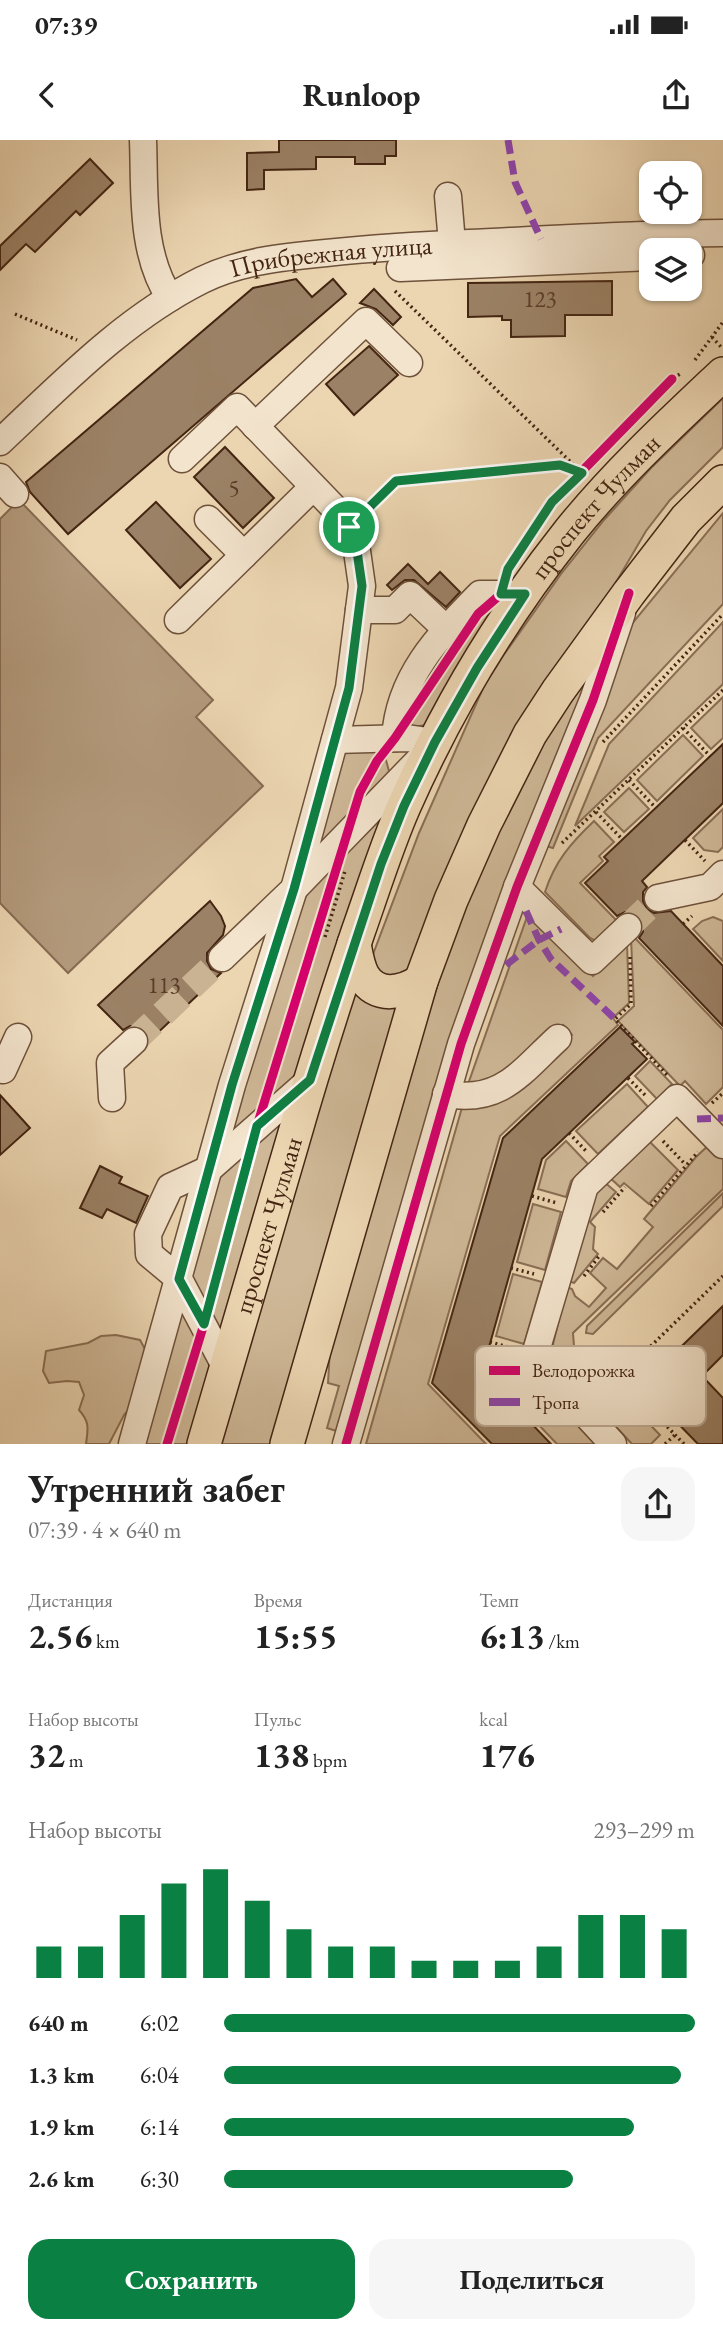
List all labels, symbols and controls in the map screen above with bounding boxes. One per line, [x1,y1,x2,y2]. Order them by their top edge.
text: 07:39 [35,8,97,42]
text: Runloop [303,74,420,116]
icon: back [28,76,66,114]
icon: share [657,76,695,114]
map controls [639,161,702,301]
button: locate [639,161,702,224]
street label: Прибрежная улица [225,228,434,285]
button: layers [639,238,702,301]
house number: 123 [523,284,557,314]
street label: проспект Чулман [522,426,668,586]
house number: 5 [228,473,240,503]
pin [319,497,379,557]
icon: arrive [330,508,368,546]
house number: 113 [147,970,181,1000]
street label: проспект Чулман [226,1133,310,1317]
legend [475,1346,706,1426]
text: Велодорожка [532,1358,636,1383]
text: Тропа [532,1390,580,1415]
text: Утренний забег [28,1464,285,1513]
button: share [621,1467,695,1541]
text: 07:39 · 4 × 640 m [28,1515,181,1545]
text: Дистанция [28,1588,113,1613]
text: Время [254,1588,302,1613]
text: Темп [479,1588,519,1613]
text: 2.56 [28,1613,92,1658]
text: 15:55 [254,1613,338,1658]
text: 6:13 [479,1613,545,1658]
text: km [92,1629,120,1654]
text: /km [545,1629,580,1654]
text: Набор высоты [28,1707,139,1732]
text: Пульс [254,1707,302,1732]
text: kcal [479,1707,508,1732]
text: 32 [28,1732,65,1777]
text: 138 [254,1732,309,1777]
text: 176 [479,1732,535,1777]
text: m [65,1748,84,1773]
text: bpm [309,1748,347,1773]
text: Набор высоты [28,1815,162,1845]
text: 293–299 m [594,1815,695,1845]
text: 640 m [28,2008,89,2038]
text: 6:02 [140,2008,179,2038]
text: 1.3 km [28,2060,95,2090]
text: 6:04 [140,2060,179,2090]
text: 1.9 km [28,2112,95,2142]
text: 6:14 [140,2112,179,2142]
text: 2.6 km [28,2164,95,2194]
text: 6:30 [140,2164,179,2194]
button: Сохранить [28,2239,355,2319]
button: Поделиться [369,2239,695,2319]

